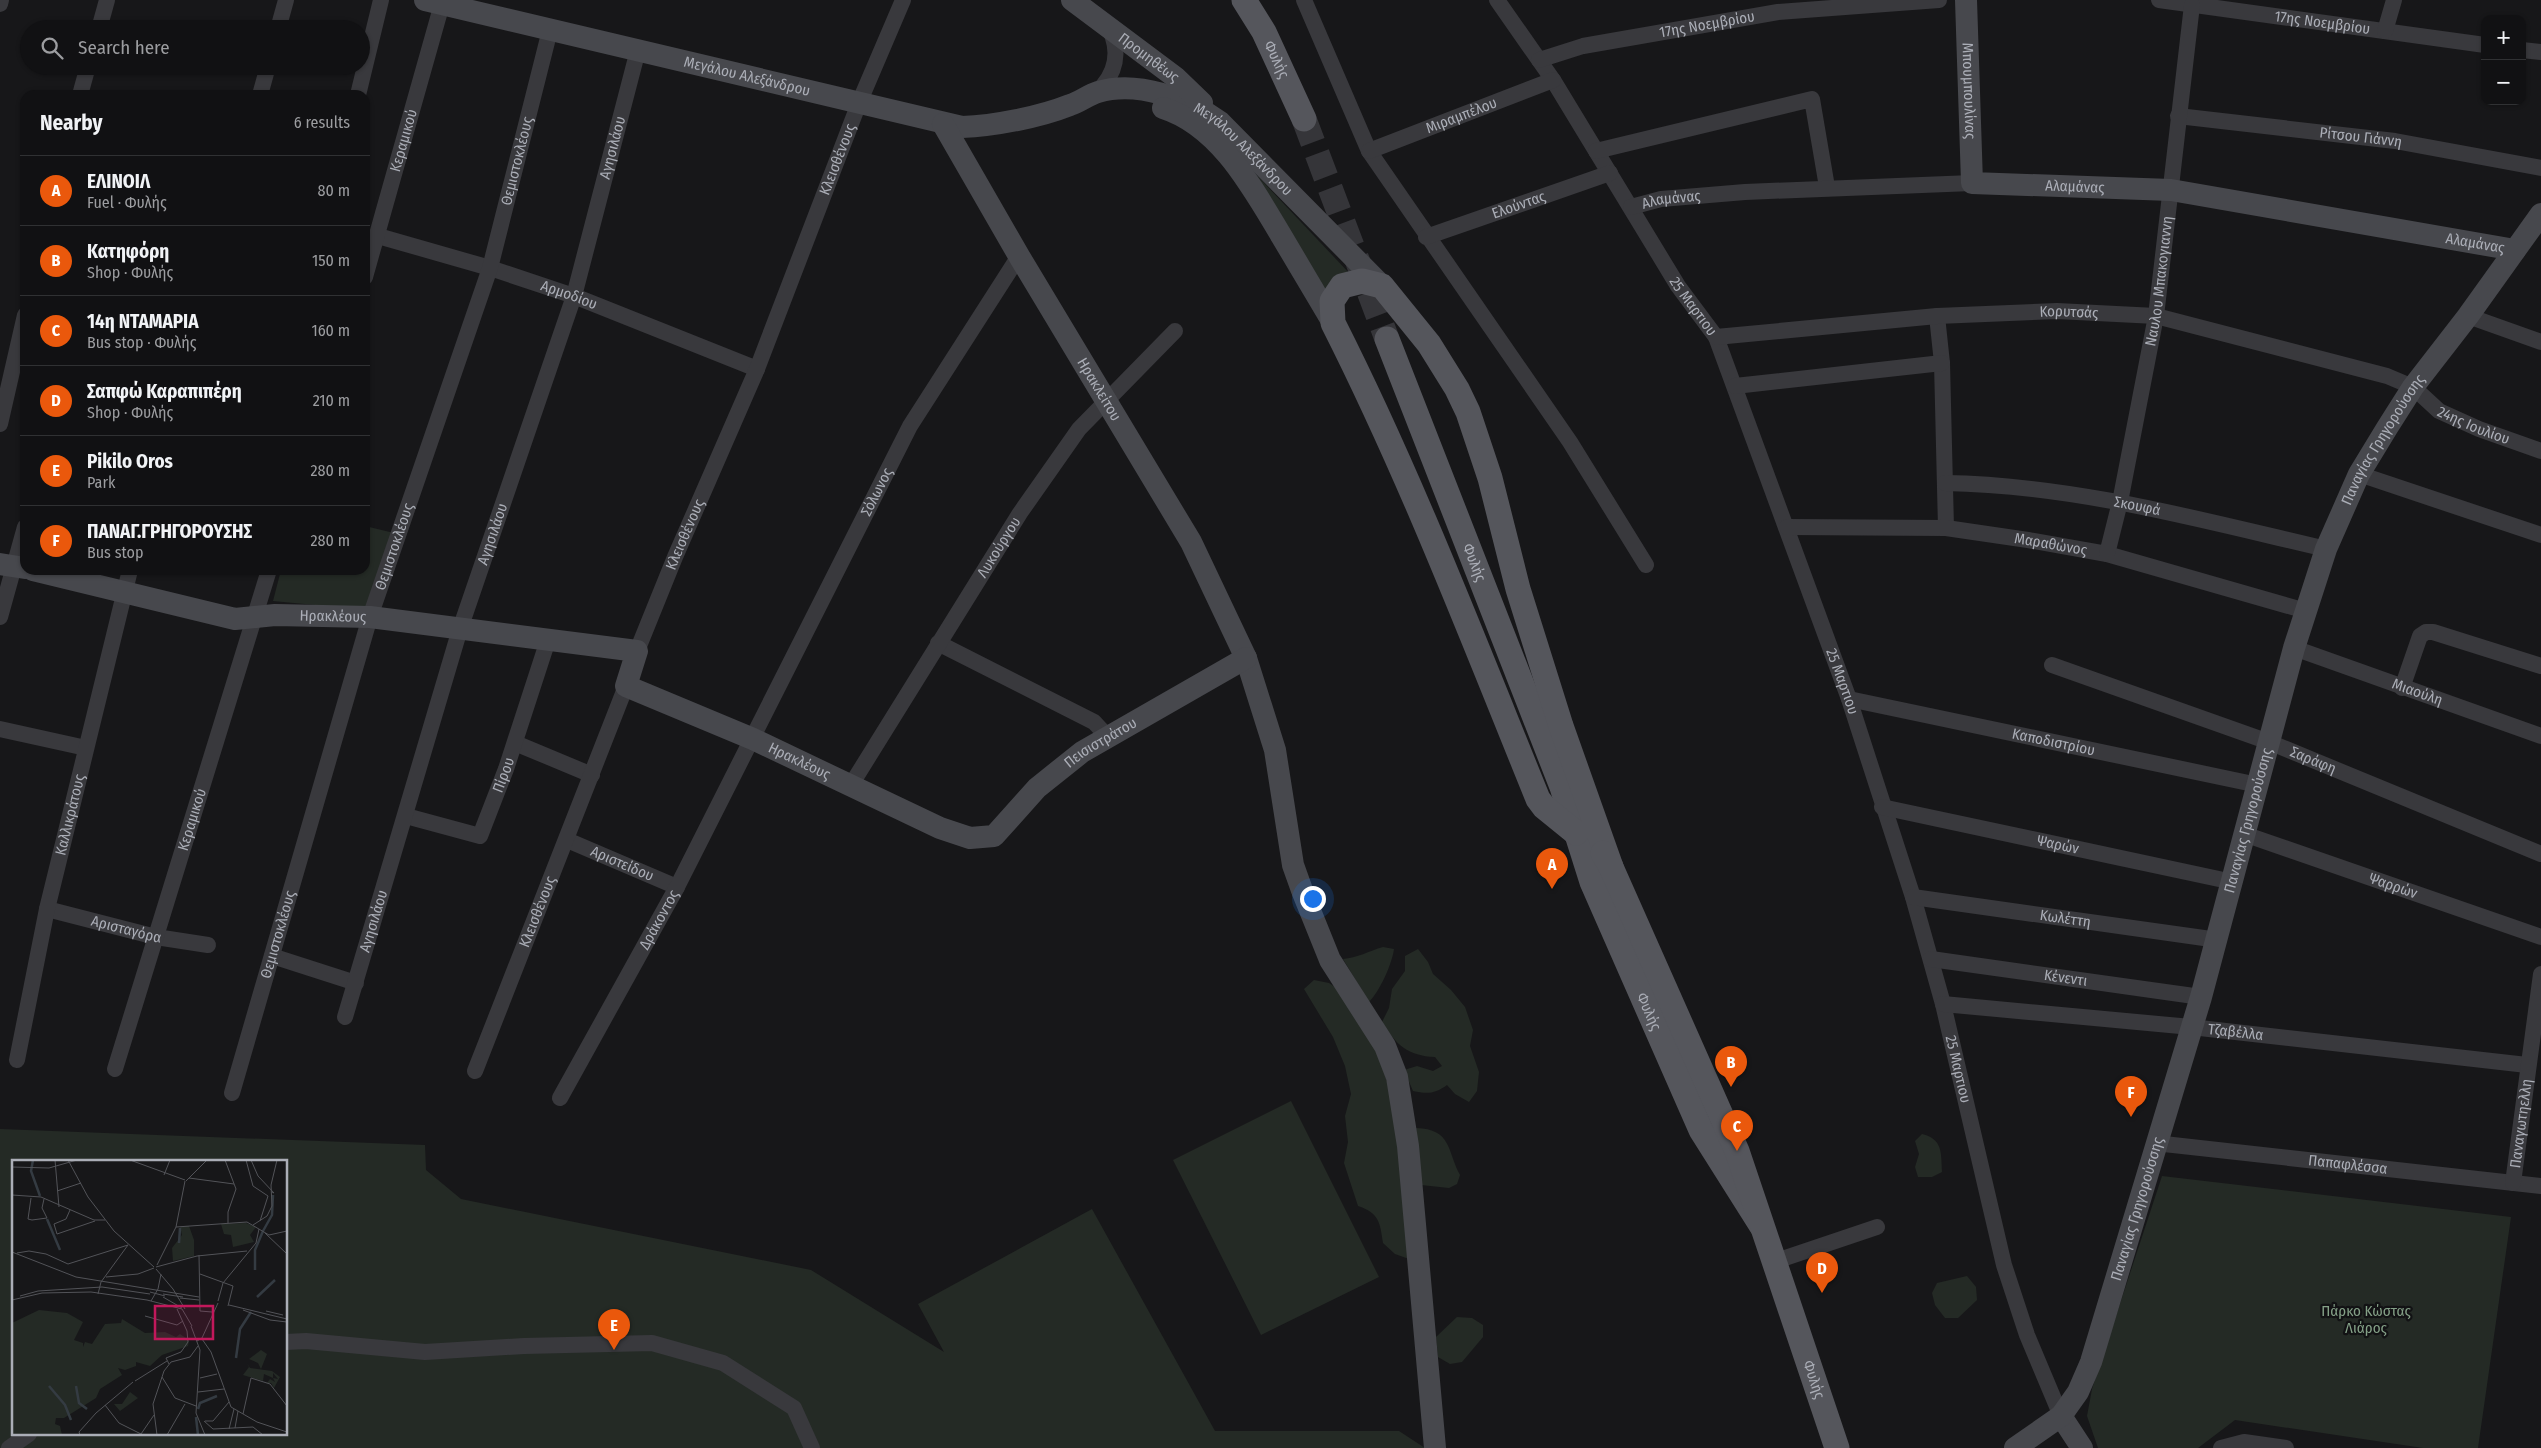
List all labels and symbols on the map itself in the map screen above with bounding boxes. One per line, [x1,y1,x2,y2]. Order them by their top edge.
street label: 17ης Νοεμβρίου [1658,7,1756,42]
street label: 17ης Νοεμβρίου [2274,7,2371,38]
street label: Προμηθέως [1115,29,1183,86]
street label: Φυλής [1260,38,1293,82]
street label: Μπουμπουλίνας [1958,42,1980,140]
street label: Μεγάλου Αλεξάνδρου [682,53,812,100]
street label: Μιραμπέλου [1423,93,1500,137]
street label: Μεγάλου Αλεξάνδρου [1191,99,1296,199]
street label: Κεραμικού [386,107,421,174]
street label: Θεμιστοκλέους [497,114,537,207]
street label: Αγησιλάου [596,114,629,181]
street label: Κλεισθένους [816,120,859,198]
street label: Ρίτσου Γιάννη [2319,123,2404,151]
street label: Αλαμάνας [2045,177,2105,197]
street label: Ελούντας [1489,187,1548,222]
street label: Αλαμάνας [1640,187,1702,213]
street label: Ναυλου Μπακογιαννη [2141,215,2177,348]
street label: Αλαμάνας [2444,229,2507,257]
street label: 25 Μαρτιου [1666,274,1721,339]
street label: Αρμοδίου [538,277,600,313]
street label: Κορυτσάς [2039,302,2099,322]
street label: Ηρακλείτου [1073,355,1125,424]
street label: Παναγίας Γρηγορούσσης [2337,370,2429,508]
street label: 24ης Ιουλίου [2434,402,2512,448]
street label: Σόλωνος [857,464,897,519]
street label: Σκουφά [2113,493,2162,519]
street label: Κλεισθένους [662,496,708,572]
street label: Θεμιστοκλέους [371,500,418,593]
street label: Αγησιλάου [474,501,511,567]
street label: Λυκούργου [973,513,1024,581]
street label: Μαραθώνος [2013,529,2089,559]
street label: Φυλής [1459,541,1490,585]
street label: Ηρακλέους [299,607,367,626]
street label: 25 Μαρτιου [1822,646,1862,717]
street label: Μιαούλη [2390,675,2445,709]
street label: Πεισιστράτου [1061,714,1140,772]
street label: Καποδιστρίου [2010,725,2097,759]
street label: Ηρακλέους [765,739,834,784]
street label: Σαράφη [2287,743,2339,778]
street label: Παναγίας Γρηγορούσσης [2220,745,2276,895]
street label: Πίρου [489,755,518,795]
street label: Καλλικράτους [51,772,89,857]
street label: Κεραμικού [174,786,210,853]
street label: Ψαρών [2036,831,2081,858]
street label: Αριστείδου [588,842,657,885]
pin: A [1536,848,1568,889]
street label: Ψαρρών [2367,869,2420,903]
street label: Κλεισθένους [515,873,560,950]
street label: Δράκοντος [635,886,683,953]
your location [1300,886,1326,912]
street label: Θεμιστοκλέους [257,888,299,981]
street label: Αγησιλάου [356,888,391,954]
street label: Κωλέττη [2039,906,2092,931]
street label: Αρισταγόρα [89,912,163,947]
street label: Κένεντι [2043,966,2089,990]
street label: Φυλής [1633,990,1665,1034]
street label: Τζαβέλλα [2207,1020,2264,1044]
street label: 25 Μαρτιου [1942,1034,1975,1105]
pin: B [1715,1046,1747,1087]
pin: F [2115,1076,2147,1117]
street label: Παναγωτηελλη [2506,1078,2536,1169]
pin: C [1721,1110,1753,1151]
street label: Παναγίας Γρηγορούσσης [2107,1134,2167,1283]
street label: Παπαφλέσσα [2307,1151,2388,1178]
inset map [12,1160,288,1436]
pin: D [1806,1252,1838,1293]
park label: Πάρκο Κώστας Λιάρος [2321,1302,2411,1337]
pin: E [598,1309,630,1350]
street label: Φυλής [1799,1358,1829,1402]

